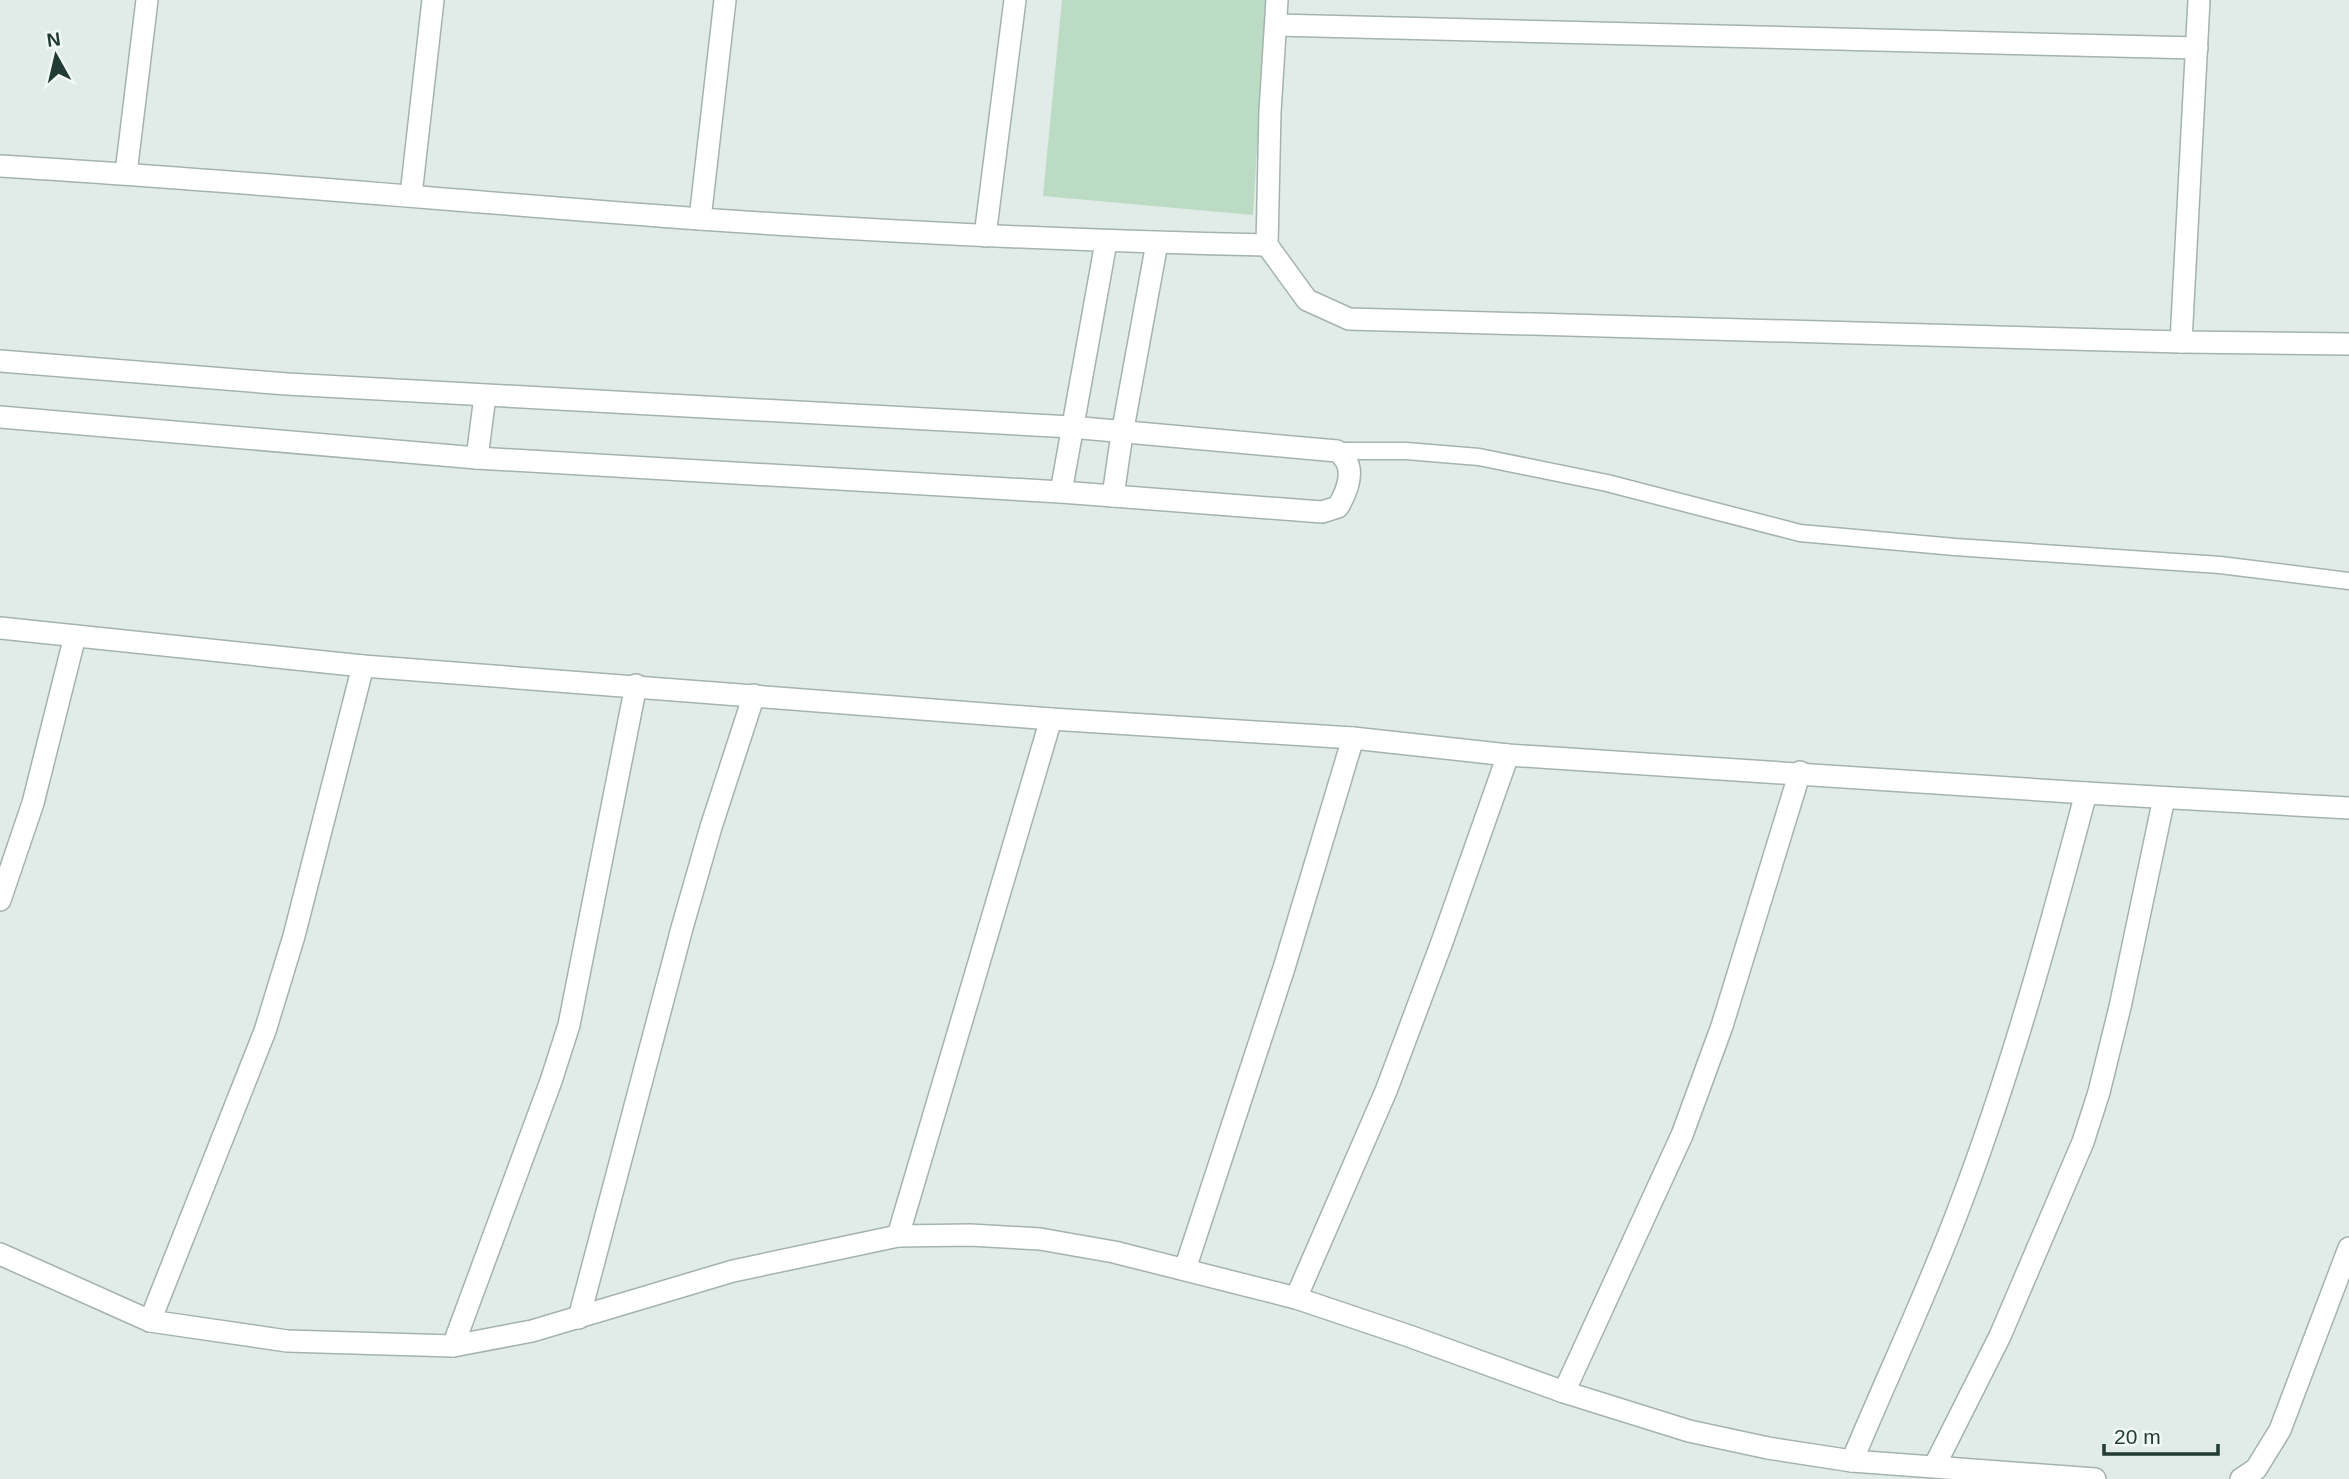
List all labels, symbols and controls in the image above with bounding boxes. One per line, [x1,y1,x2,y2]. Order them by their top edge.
north arrow [21,21,91,91]
text: N [45,28,62,51]
scale bar [2104,1412,2218,1456]
text: 20 m [2114,1425,2161,1448]

